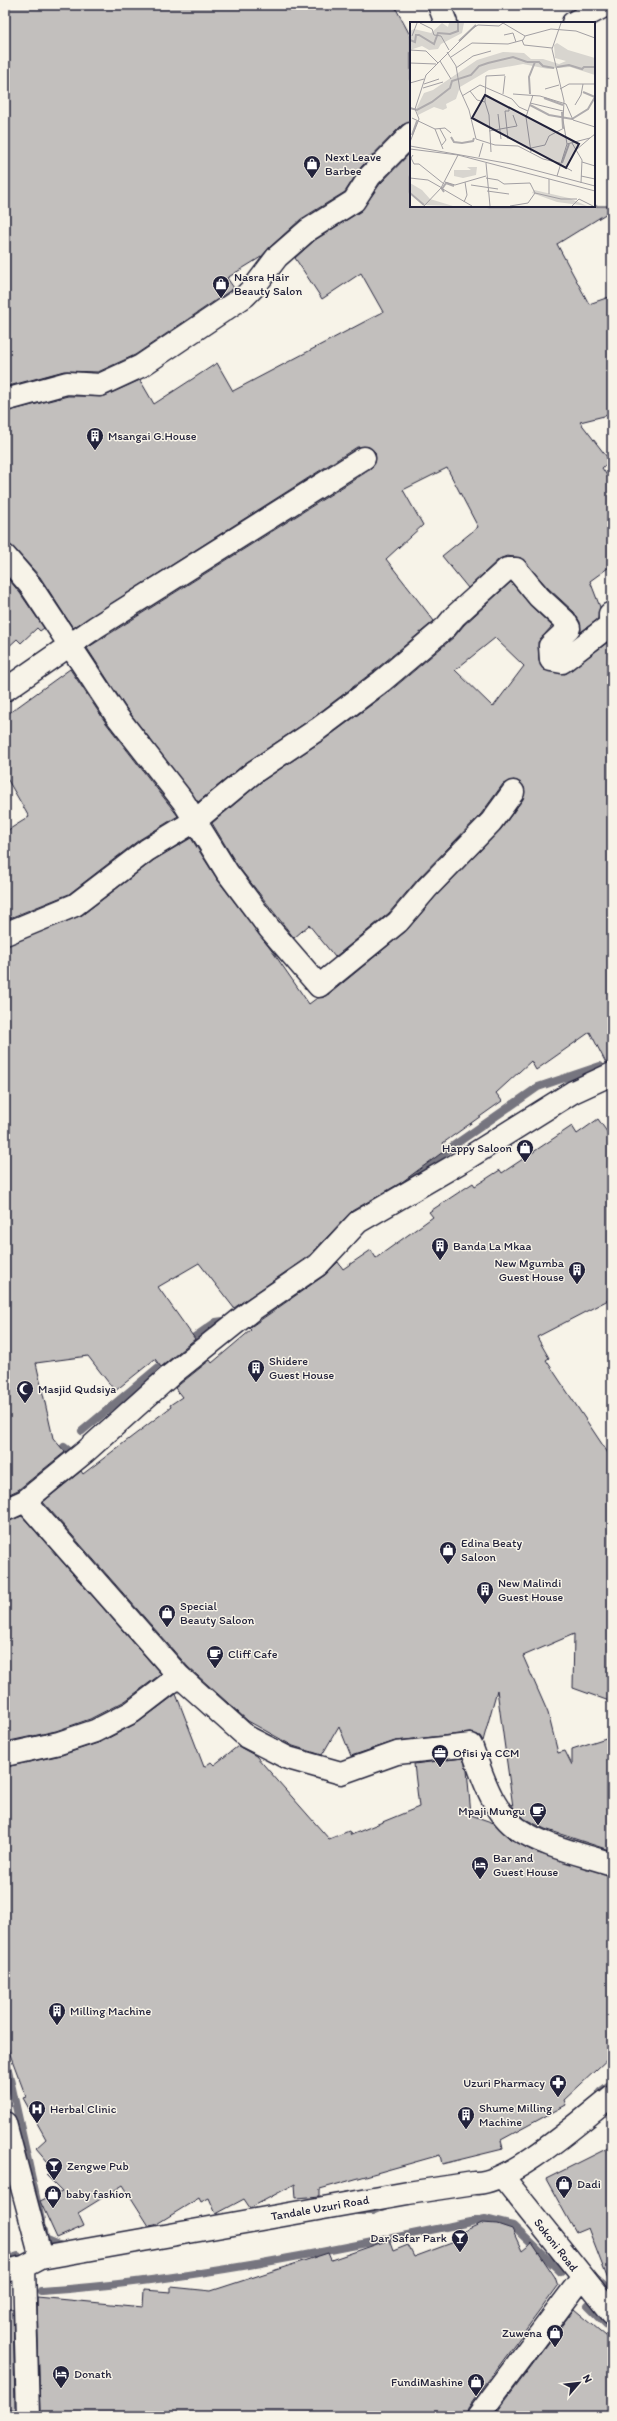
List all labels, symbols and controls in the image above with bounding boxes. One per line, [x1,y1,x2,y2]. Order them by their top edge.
inset map [410,22,595,207]
place label: Next Leave Barbee [325,150,381,178]
shop icon: Next Leave Barbee [302,154,322,179]
place label: Nasra Hair Beauty Salon [234,270,302,298]
shop icon: Nasra Hair Beauty Salon [211,274,231,299]
building icon: Msangai G.House [85,426,105,451]
place label: Msangai G.House [108,429,197,443]
shop icon: Happy Saloon [515,1138,535,1163]
place label: Happy Saloon [442,1141,513,1155]
building icon: Banda La Mkaa [430,1236,450,1261]
place label: Banda La Mkaa [453,1239,532,1253]
place label: New Mgumba Guest House [494,1256,565,1284]
building icon: New Mgumba Guest House [567,1260,587,1285]
place label: Shidere Guest House [269,1354,335,1382]
building icon: Shidere Guest House [246,1358,266,1383]
mosque icon: Masjid Qudsiya [15,1379,35,1404]
place label: Masjid Qudsiya [38,1382,116,1396]
place label: Edina Beaty Saloon [461,1536,523,1564]
shop icon: Edina Beaty Saloon [438,1540,458,1565]
place label: New Malindi Guest House [498,1576,564,1604]
building icon: New Malindi Guest House [475,1580,495,1605]
place label: Special Beauty Saloon [180,1599,254,1627]
shop icon: Special Beauty Saloon [157,1603,177,1628]
cafe icon: Cliff Cafe [205,1644,225,1669]
place label: Cliff Cafe [228,1647,278,1661]
office icon: Ofisi ya CCM [430,1743,450,1768]
place label: Ofisi ya CCM [453,1746,519,1760]
cafe icon: Mpaji Mungu [528,1801,548,1826]
place label: Mpaji Mungu [458,1804,525,1818]
place label: Bar and Guest House [493,1851,559,1879]
hotel icon: Bar and Guest House [470,1855,490,1880]
building icon: Milling Machine [47,2001,67,2026]
place label: Milling Machine [70,2004,151,2018]
pharmacy icon: Uzuri Pharmacy [548,2073,568,2098]
place label: Uzuri Pharmacy [463,2076,545,2090]
hospital icon: Herbal Clinic [27,2099,47,2124]
place label: Shume Milling Machine [479,2101,553,2129]
place label: Herbal Clinic [50,2102,117,2116]
building icon: Shume Milling Machine [456,2105,476,2130]
bar icon: Zengwe Pub [44,2156,64,2181]
place label: Zengwe Pub [67,2159,129,2173]
shop icon: Dadi [554,2174,574,2199]
place label: Dadi [577,2177,601,2191]
shop icon: baby fashion [43,2184,63,2209]
place label: baby fashion [66,2187,131,2201]
street label: Tandale Uzuri Road [270,2192,371,2224]
street label: Sokoni Road [531,2216,581,2275]
bar icon: Dar Safar Park [450,2228,470,2253]
place label: Dar Safar Park [370,2231,447,2245]
shop icon: Zuwena [545,2323,565,2348]
place label: Zuwena [502,2326,543,2340]
north arrow [559,2363,599,2403]
hotel icon: Donath [51,2364,71,2389]
place label: Donath [74,2367,112,2381]
shop icon: FundiMashine [466,2372,486,2397]
text: N [580,2372,595,2385]
place label: FundiMashine [391,2375,463,2389]

